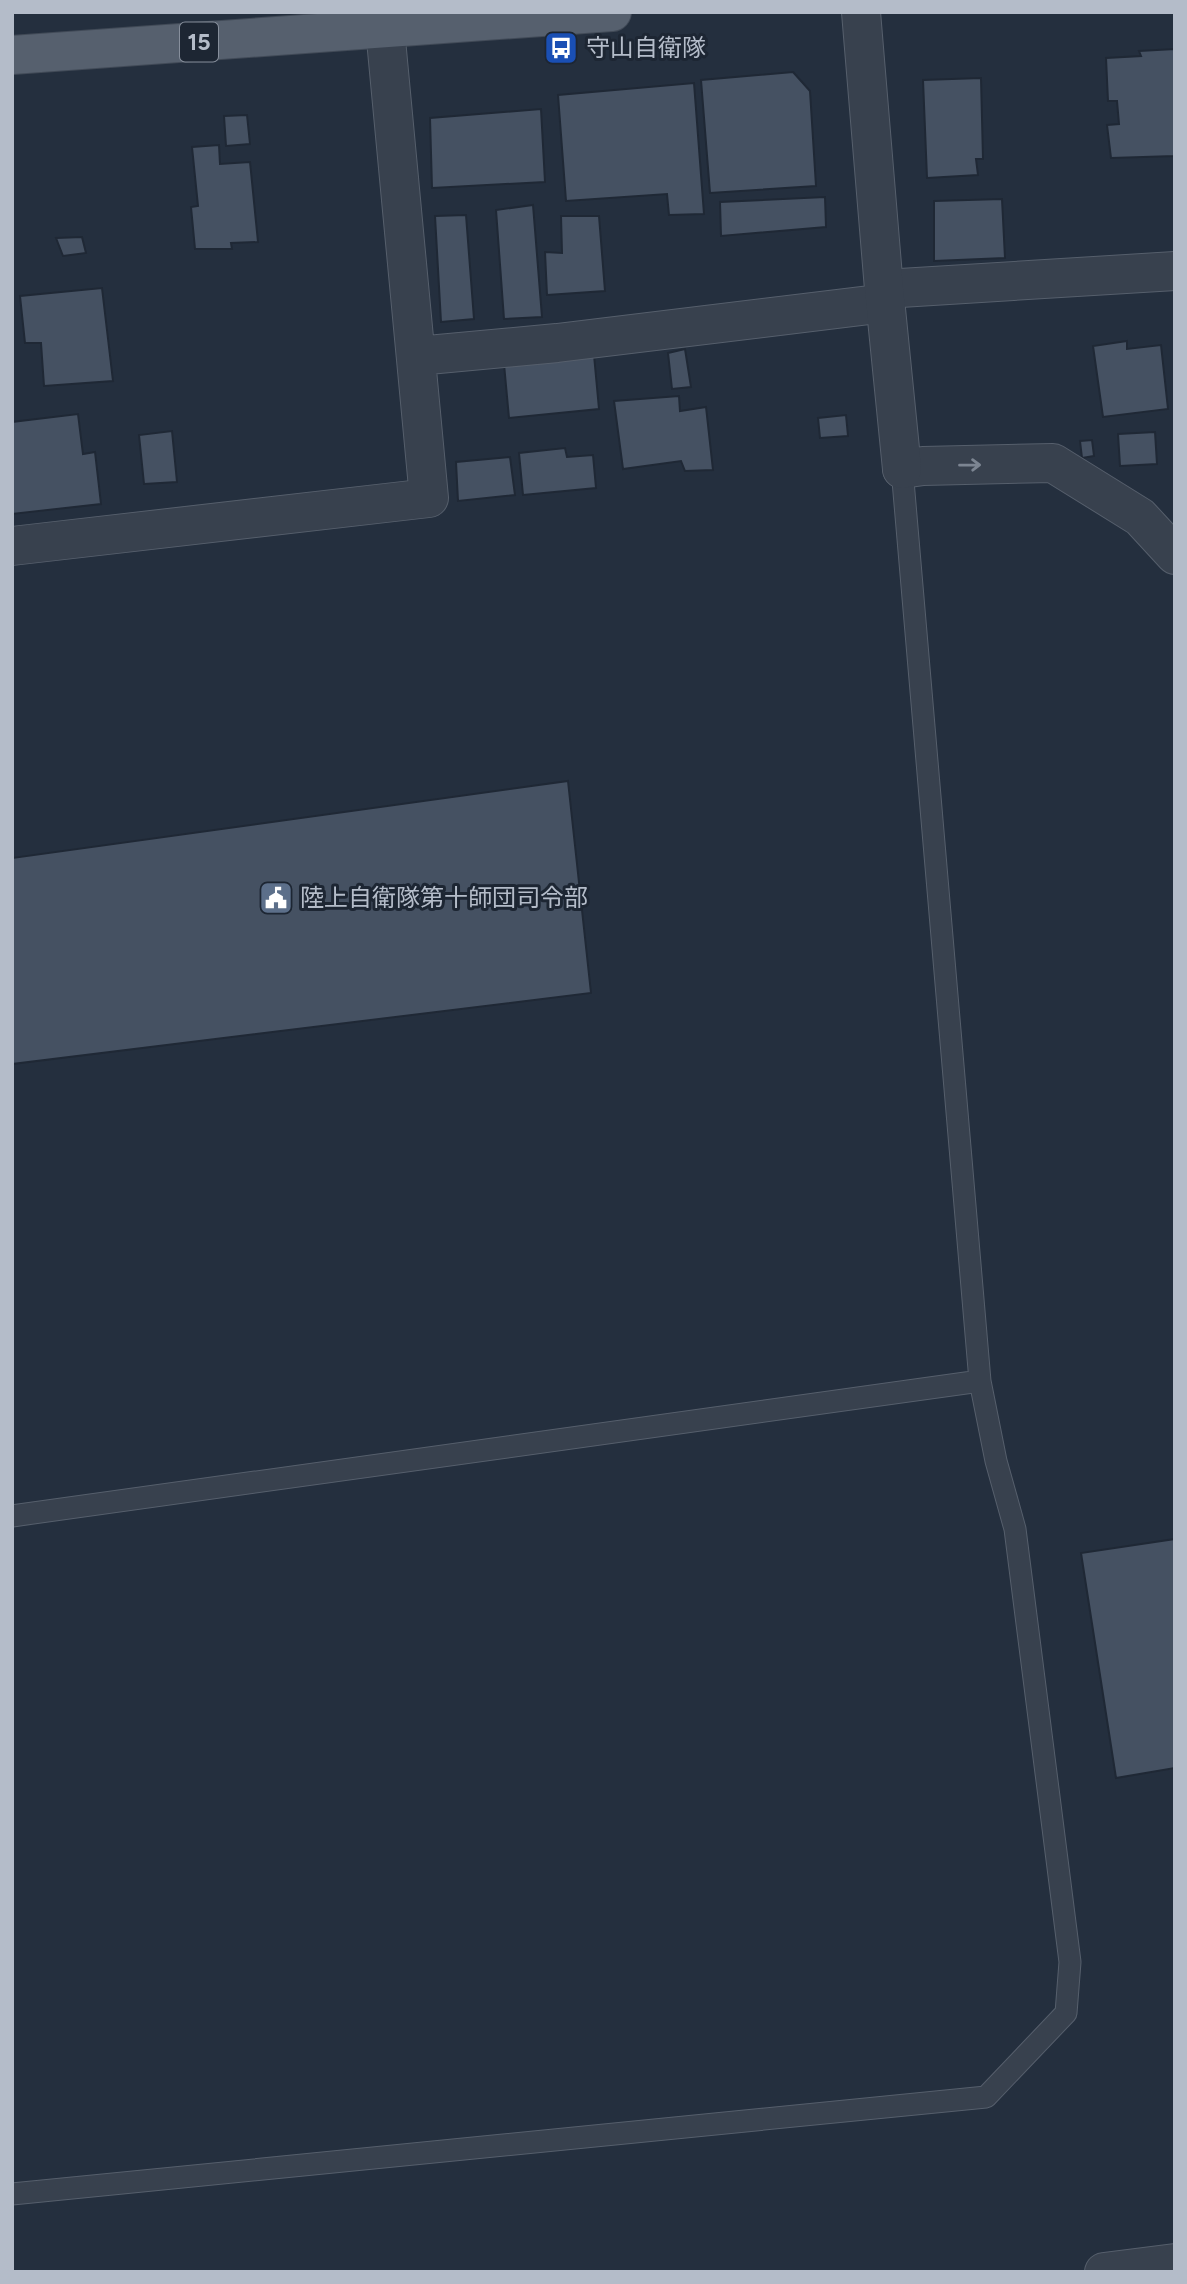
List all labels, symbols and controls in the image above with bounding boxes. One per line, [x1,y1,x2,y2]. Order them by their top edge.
road number: 15 [180,22,218,61]
bus stop icon: 守山自衛隊 [542,29,580,67]
place label: 守山自衛隊 [586,33,706,62]
one-way arrow [958,458,981,472]
public building icon: 陸上自衛隊第十師団司令部 [257,879,295,917]
place label: 陸上自衛隊第十師団司令部 [300,883,588,912]

